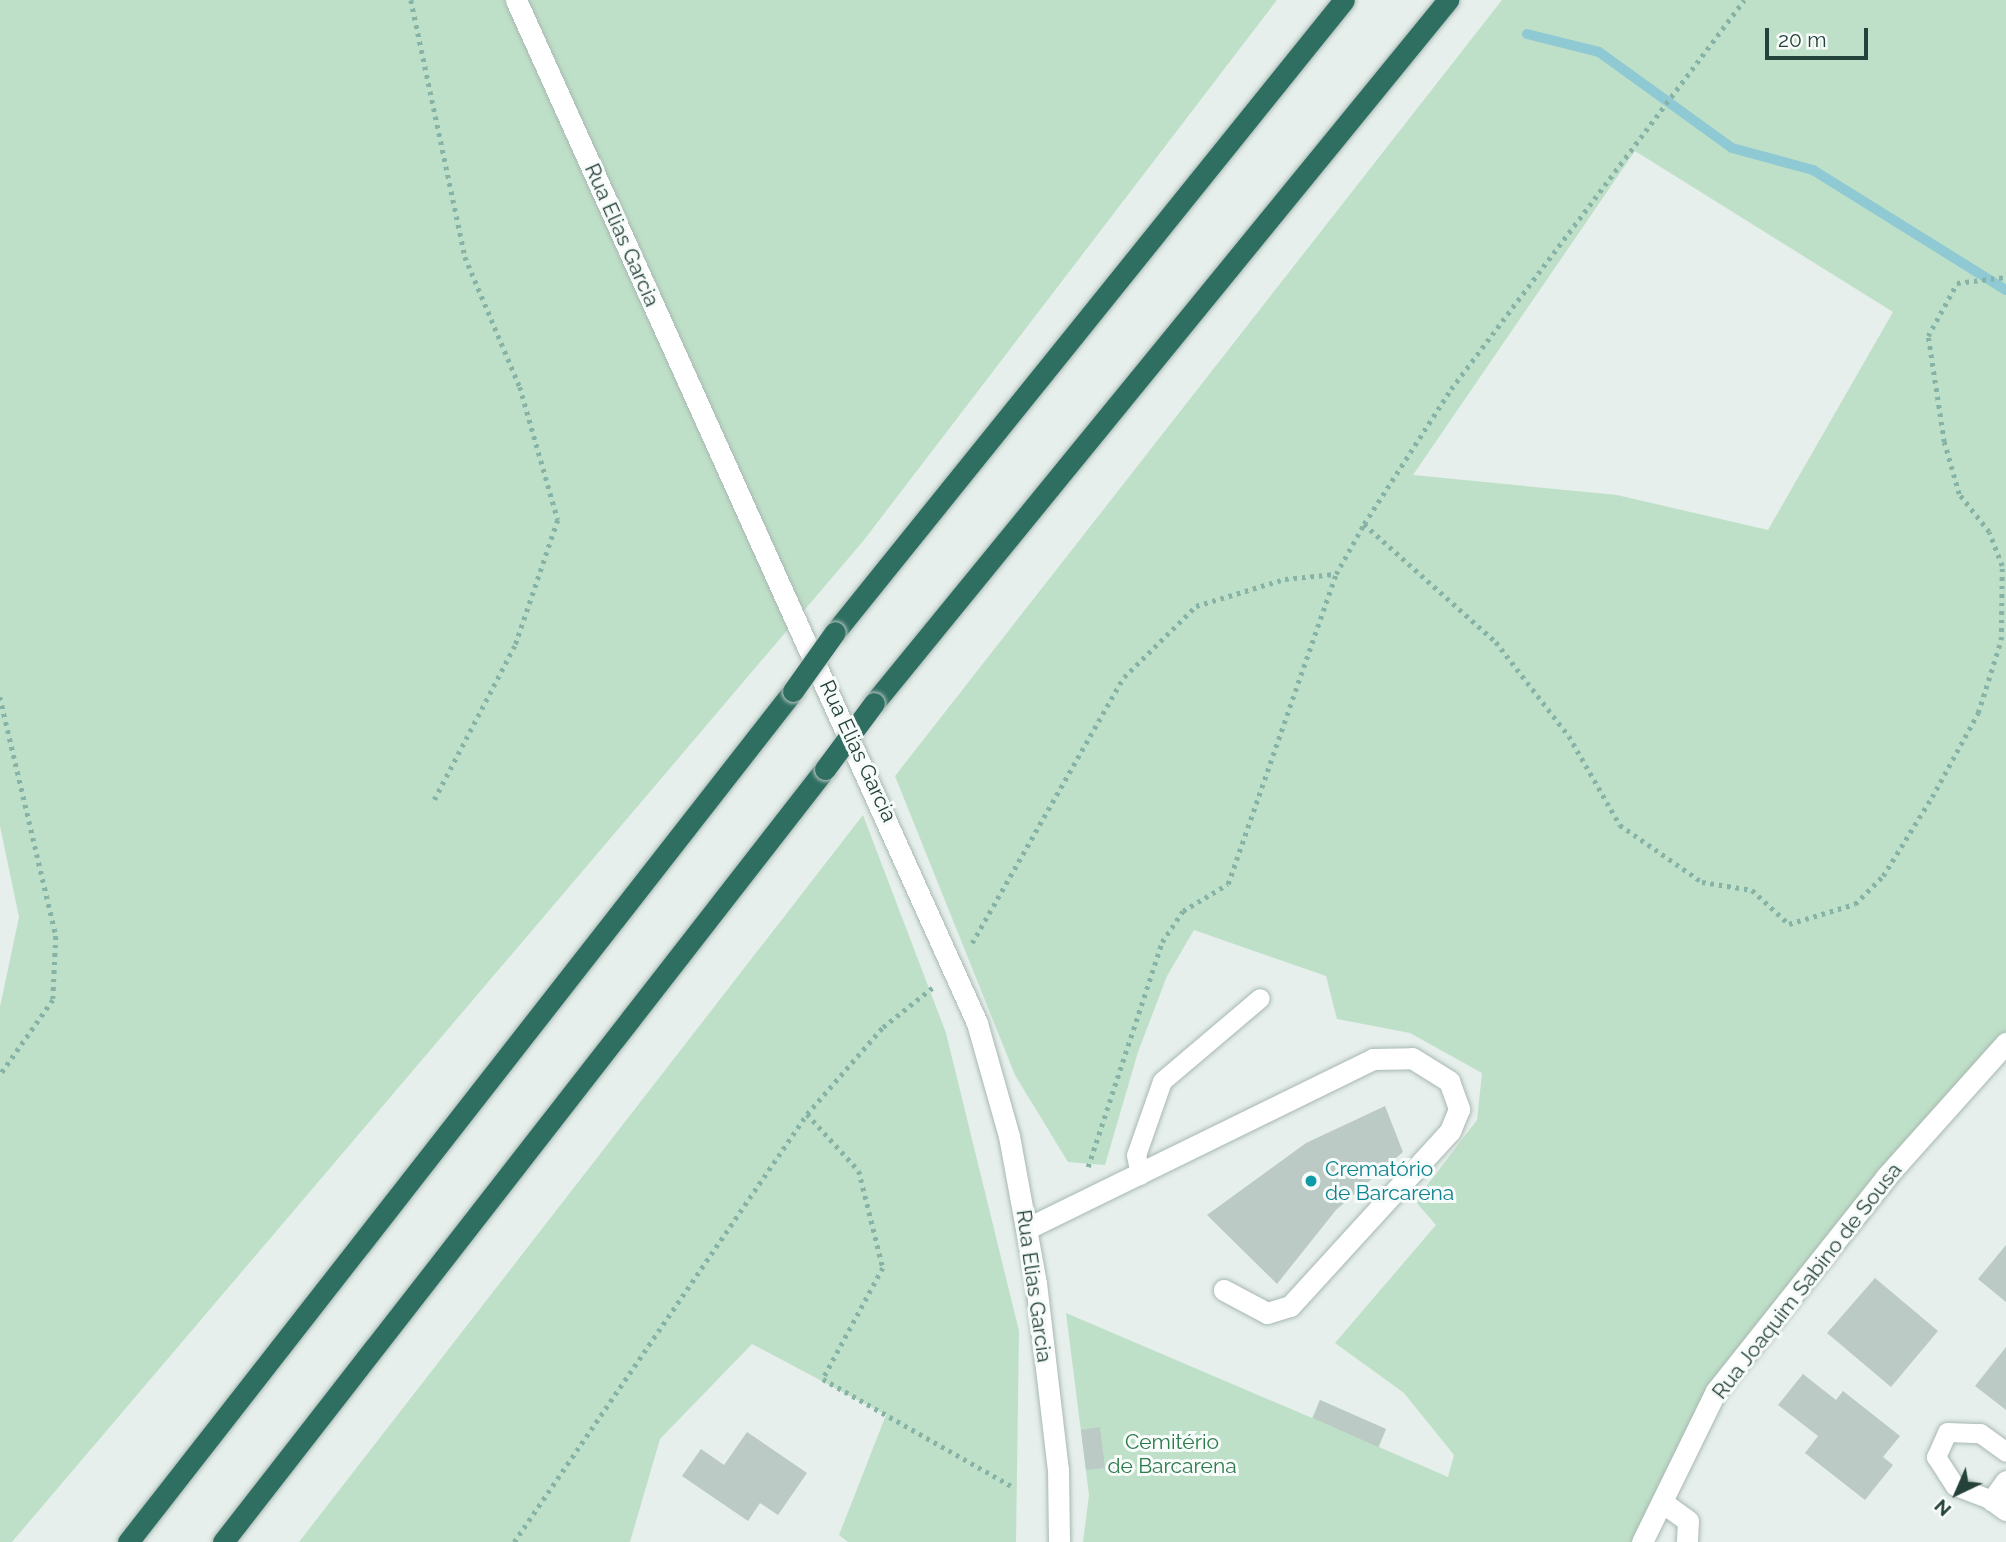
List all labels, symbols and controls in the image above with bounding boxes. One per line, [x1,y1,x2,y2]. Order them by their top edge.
scale bar [1768,14,1871,58]
text: 20 m [1778,27,1826,52]
street label: Rua Elias Garcia [579,160,665,310]
street label: Rua Elias Garcia [814,676,902,826]
place label: Crematório de Barcarena [1325,1156,1454,1206]
street label: Rua Joaquim Sabino de Sousa [1707,1158,1907,1404]
marker: Crematório de Barcarena [1303,1173,1319,1189]
street label: Rua Elias Garcia [1011,1208,1057,1364]
park label: Cemitério de Barcarena [1107,1429,1237,1479]
north arrow [1922,1458,1992,1528]
text: N [1930,1495,1955,1521]

